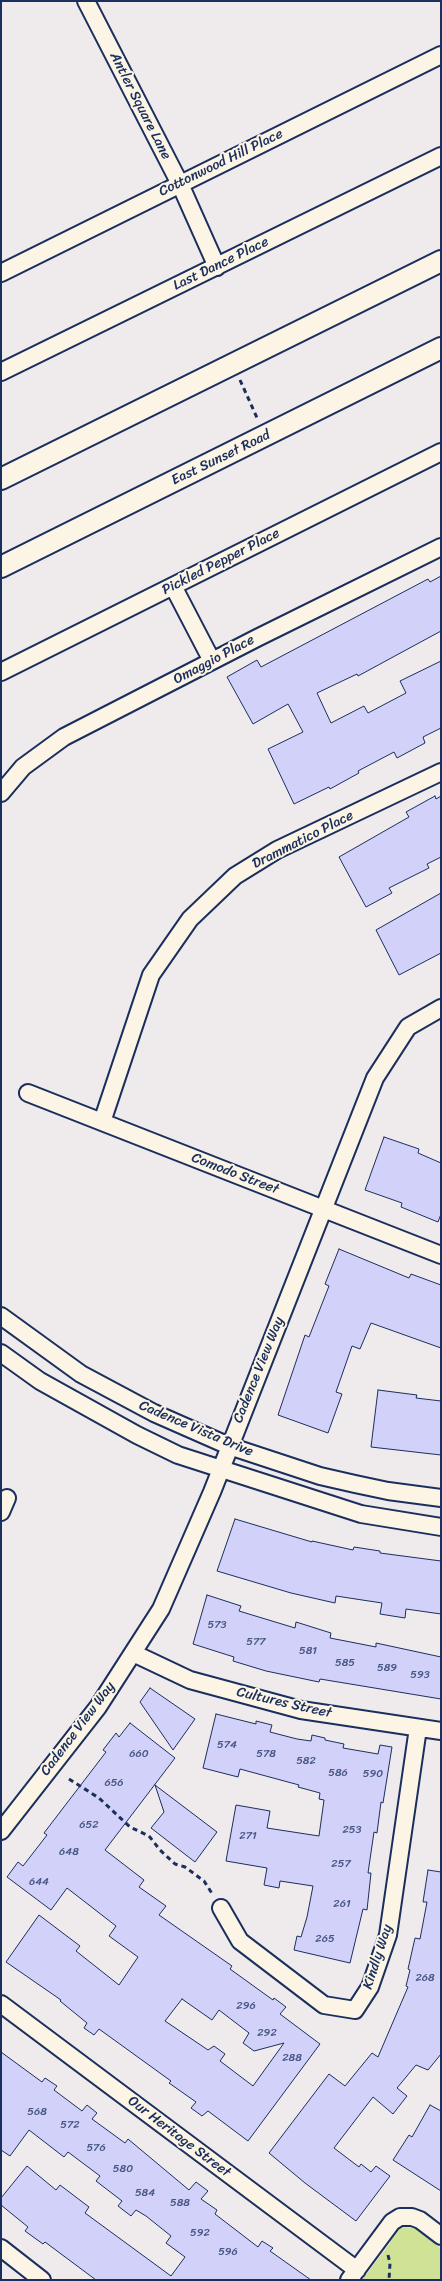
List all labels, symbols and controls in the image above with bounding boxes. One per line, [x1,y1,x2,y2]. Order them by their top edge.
street label: Antler Square Lane [106,50,174,162]
street label: Cottonwood Hill Place [156,126,286,200]
street label: Last Dance Place [171,234,271,294]
street label: East Sunset Road [169,427,273,489]
street label: Pickled Pepper Place [159,525,283,599]
street label: Omaggio Place [171,632,257,688]
street label: Drammatico Place [250,807,356,873]
street label: Comodo Street [189,1150,281,1198]
street label: Cadence View Way [230,1314,288,1426]
street label: Cadence Vista Drive [136,1397,256,1461]
house number: 573 [207,1618,227,1632]
house number: 577 [246,1635,266,1649]
house number: 581 [299,1644,317,1658]
house number: 585 [335,1656,355,1670]
house number: 589 [377,1661,397,1675]
house number: 593 [410,1668,430,1682]
street label: Cadence View Way [37,1679,119,1779]
street label: Cultures Street [235,1684,333,1722]
house number: 574 [217,1738,237,1752]
house number: 660 [129,1747,149,1761]
house number: 578 [256,1747,276,1761]
house number: 582 [296,1754,316,1768]
house number: 586 [328,1766,348,1780]
house number: 590 [363,1767,383,1781]
house number: 656 [104,1776,124,1790]
house number: 652 [79,1818,99,1832]
house number: 253 [342,1823,362,1837]
house number: 271 [239,1829,257,1843]
house number: 648 [59,1845,79,1859]
house number: 257 [331,1857,351,1871]
house number: 644 [29,1875,49,1889]
house number: 261 [333,1897,351,1911]
street label: Kindly Way [360,1922,396,1992]
house number: 265 [315,1932,335,1946]
house number: 268 [415,1971,435,1985]
house number: 296 [236,1999,256,2013]
house number: 292 [257,2026,277,2040]
house number: 288 [282,2051,302,2065]
street label: Our Heritage Street [124,2093,234,2181]
house number: 568 [27,2105,47,2119]
house number: 572 [60,2118,80,2132]
house number: 576 [86,2141,106,2155]
house number: 580 [113,2162,133,2176]
house number: 584 [135,2186,155,2200]
house number: 588 [170,2196,190,2210]
house number: 592 [190,2226,210,2240]
house number: 596 [218,2245,238,2259]

